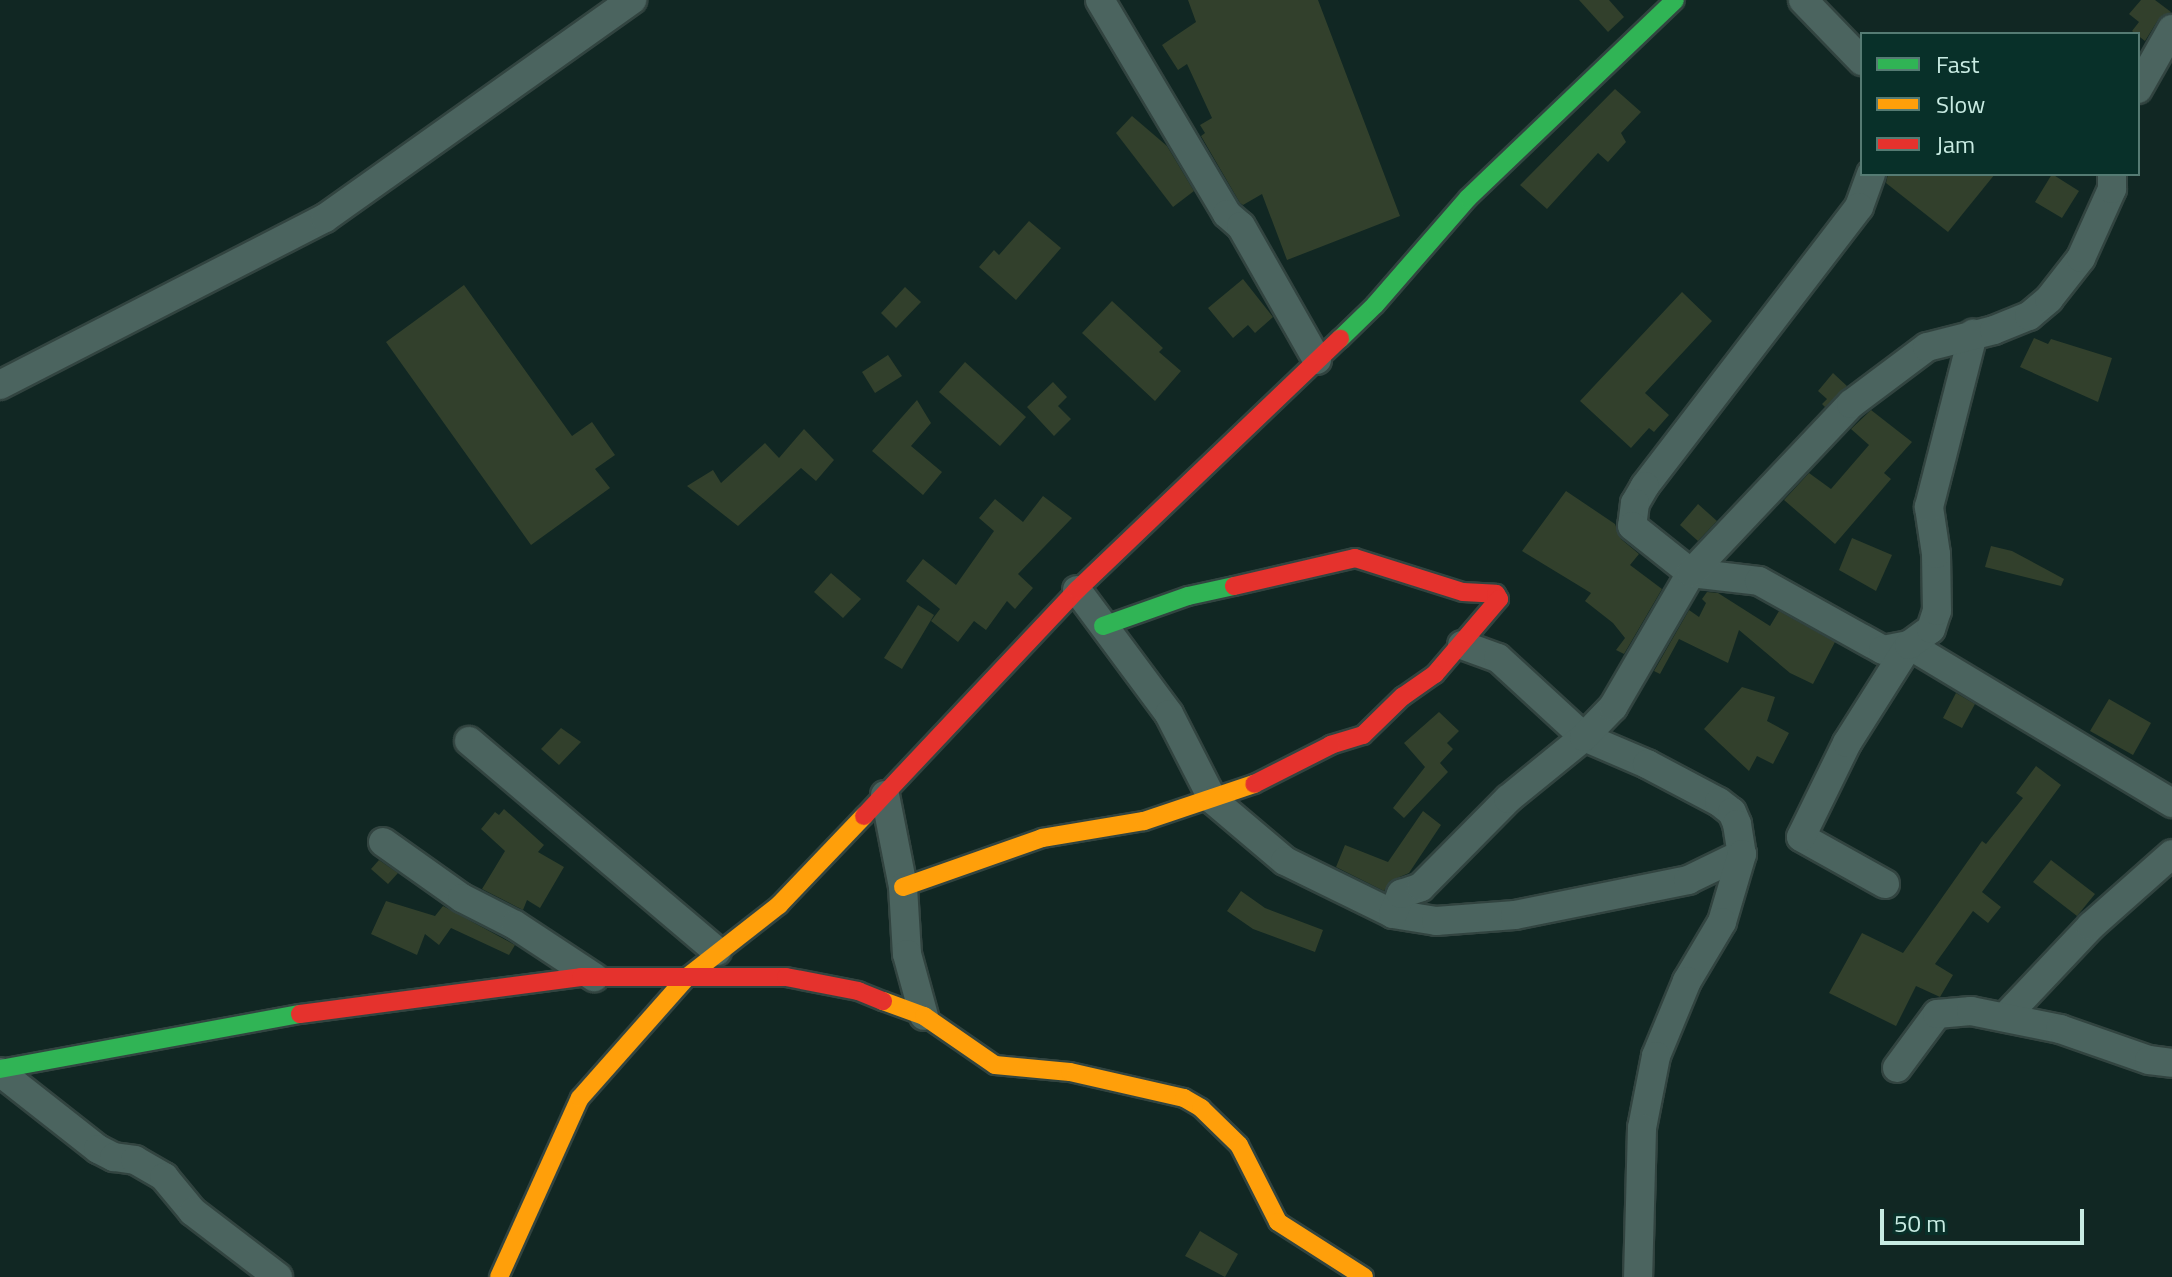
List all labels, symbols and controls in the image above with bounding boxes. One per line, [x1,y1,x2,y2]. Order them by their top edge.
legend [1860,32,2140,176]
text: Fast [1936,46,1979,82]
text: Slow [1936,86,1985,122]
text: Jam [1936,126,1975,162]
scale bar [1884,1193,2088,1243]
text: 50 m [1894,1205,1946,1241]

